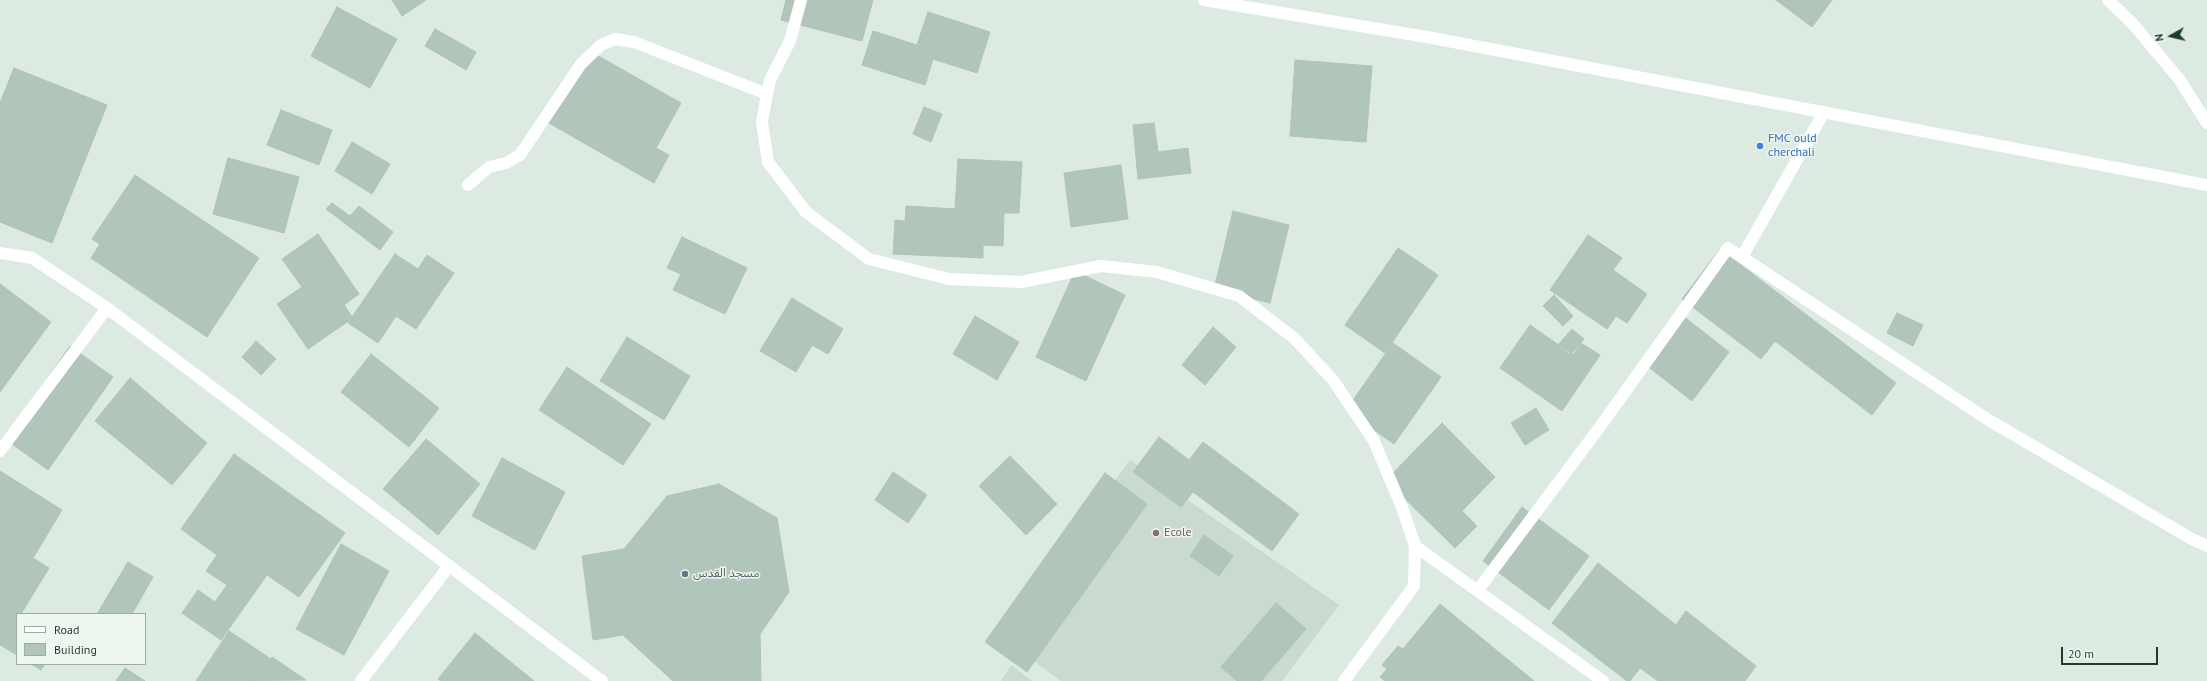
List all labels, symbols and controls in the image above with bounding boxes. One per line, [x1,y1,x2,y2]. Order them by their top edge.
north arrow [2151,16,2191,56]
text: N [2152,33,2167,42]
place label: FMC ould cherchali [1768,132,1817,160]
marker: FMC ould cherchali [1755,141,1765,151]
place label: Ecole [1164,526,1192,540]
marker: Ecole [1151,528,1161,538]
place label: مسجد القدس [693,567,760,581]
marker: مسجد القدس [680,569,690,579]
legend [16,613,146,665]
text: Road [54,622,79,637]
scale bar [2063,639,2160,665]
text: Building [54,642,97,657]
text: 20 m [2068,646,2094,661]

